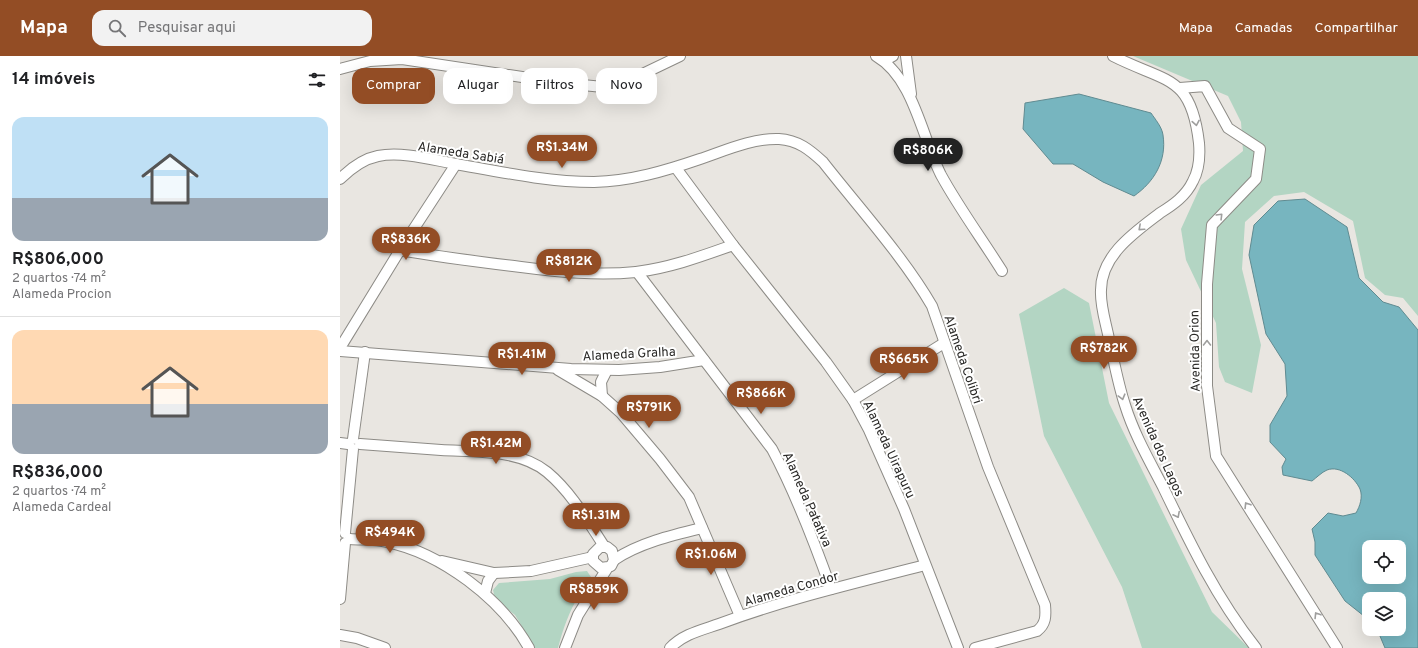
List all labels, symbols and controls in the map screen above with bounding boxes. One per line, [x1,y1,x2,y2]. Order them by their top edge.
search box [92,10,372,46]
text: Mapa [20,16,68,40]
icon: search [106,17,128,39]
text: Pesquisar aqui [138,19,236,38]
text: Mapa [1179,20,1213,37]
text: Camadas [1235,20,1293,37]
text: Compartilhar [1315,20,1398,37]
chip: Comprar [352,68,435,104]
chip: Alugar [443,68,513,104]
chip: Filtros [521,68,588,104]
chip: Novo [596,68,657,104]
text: 14 imóveis [12,69,95,91]
icon: filters [306,69,328,91]
one-way arrow [1191,120,1200,126]
pin: R$1.34M [525,135,599,169]
pin: R$806K [895,138,961,172]
street label: Alameda Sabiá [416,139,505,169]
text: R$1.34M [536,140,588,156]
icon: home [134,143,206,215]
text: R$806K [903,143,953,159]
one-way arrow [1215,213,1223,221]
one-way arrow [1139,224,1146,231]
pin: R$836K [373,227,439,261]
text: R$836K [381,232,431,248]
text: R$806,000 [12,249,104,271]
pin: R$812K [536,249,602,283]
text: R$812K [545,254,593,270]
text: 2 quartos · 74 m² [12,271,106,287]
text: Alameda Procion [12,287,112,303]
street label: Avenida Orion [1187,310,1205,392]
street label: Alameda Colibri [939,313,985,406]
pin: R$782K [1071,336,1137,370]
one-way arrow [1203,340,1211,346]
text: R$782K [1080,341,1128,357]
pin: R$1.41M [485,342,559,376]
street label: Alameda Gralha [582,345,676,365]
text: R$1.41M [497,347,547,363]
pin: R$665K [871,347,937,381]
text: R$665K [879,352,929,368]
icon: home [134,356,206,428]
pin: R$866K [728,381,794,415]
text: R$866K [736,386,786,402]
one-way arrow [1118,393,1126,400]
street label: Avenida dos Lagos [1128,394,1186,499]
pin: R$791K [616,395,682,429]
street label: Alameda Uirapuru [859,398,918,501]
text: R$791K [626,400,672,416]
pin: R$1.42M [459,431,533,465]
text: R$1.42M [470,436,522,452]
street label: Alameda Patativa [778,450,834,550]
text: R$836,000 [12,462,103,484]
text: 2 quartos · 74 m² [12,484,106,500]
text: Alameda Cardeal [12,500,112,516]
one-way arrow [1245,502,1252,509]
pin: R$1.31M [559,503,633,537]
text: R$1.31M [572,508,620,524]
one-way arrow [1172,510,1179,518]
pin: R$494K [357,520,423,554]
text: R$494K [365,525,415,541]
map controls [1362,540,1406,636]
button: locate [1362,540,1406,584]
pin: R$1.06M [674,542,748,576]
text: R$1.06M [685,547,737,563]
street label: Alameda Condor [742,569,841,611]
pin: R$859K [561,577,627,611]
text: R$859K [569,582,619,598]
button: layers [1362,592,1406,636]
one-way arrow [1314,612,1321,619]

